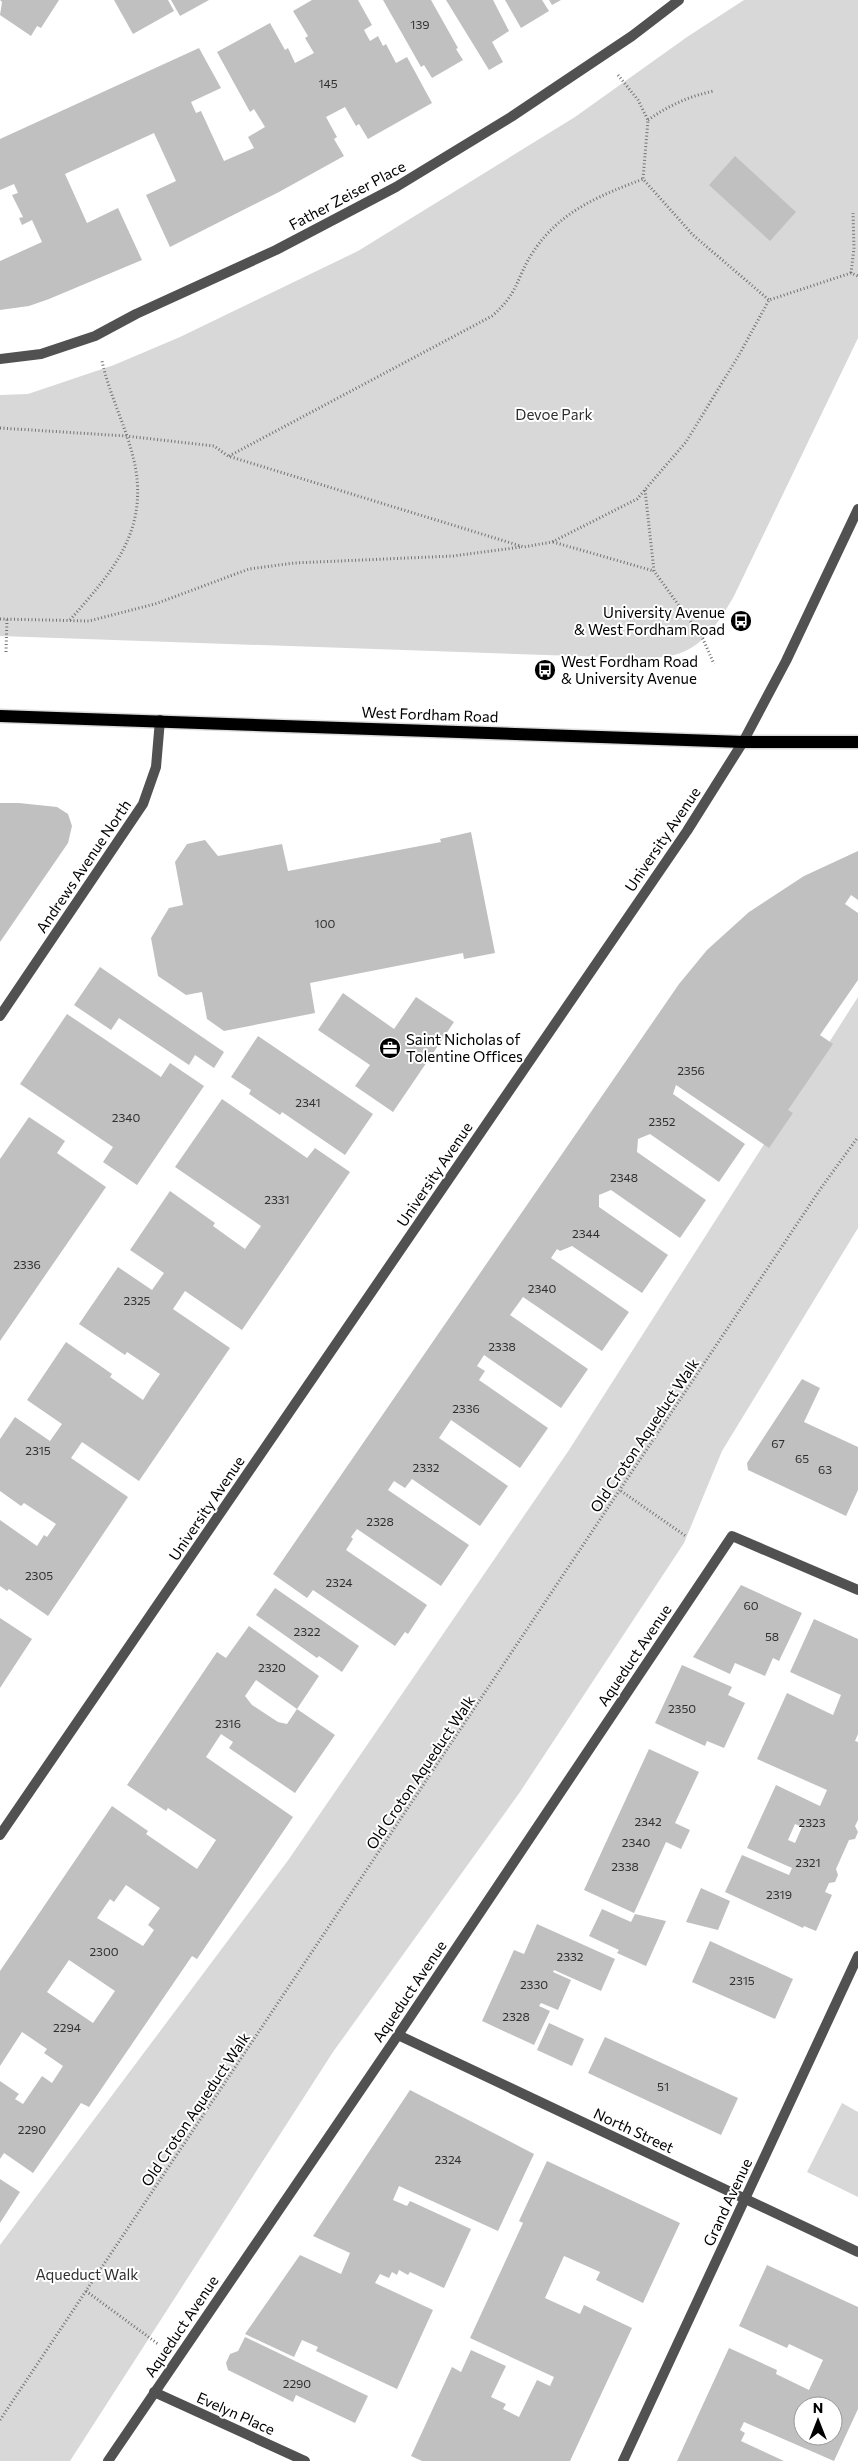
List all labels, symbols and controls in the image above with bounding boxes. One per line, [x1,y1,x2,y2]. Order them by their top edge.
house number: 139 [410,17,430,31]
house number: 145 [318,76,338,90]
street label: Father Zeiser Place [286,157,408,233]
park label: Devoe Park [515,405,593,423]
place label: University Avenue & West Fordham Road [574,603,725,638]
bus stop icon: University Avenue & West Fordham Road [729,609,753,633]
place label: West Fordham Road & University Avenue [561,652,698,687]
bus stop icon: West Fordham Road & University Avenue [533,658,557,682]
street label: West Fordham Road [361,703,499,725]
street label: University Avenue [620,783,704,895]
street label: Andrews Avenue North [32,796,134,936]
house number: 100 [315,916,336,930]
place label: Saint Nicholas of Tolentine Offices [406,1030,523,1065]
office icon: Saint Nicholas of Tolentine Offices [378,1036,402,1060]
house number: 2356 [677,1063,705,1077]
house number: 2341 [295,1095,321,1109]
house number: 2340 [112,1110,140,1124]
house number: 2352 [648,1114,676,1128]
street label: University Avenue [392,1118,476,1230]
house number: 2348 [610,1170,638,1184]
house number: 2331 [264,1192,290,1206]
house number: 2344 [572,1226,600,1240]
house number: 2336 [13,1257,41,1271]
house number: 2340 [528,1281,556,1295]
house number: 2325 [123,1293,151,1307]
house number: 2338 [488,1339,516,1353]
street label: Old Croton Aqueduct Walk [586,1355,702,1515]
house number: 2336 [452,1401,480,1415]
house number: 67 [771,1436,785,1450]
house number: 2315 [25,1443,51,1457]
house number: 65 [795,1451,809,1465]
street label: University Avenue [164,1452,248,1564]
house number: 2332 [413,1460,440,1474]
house number: 63 [818,1462,832,1476]
house number: 2328 [366,1514,394,1528]
house number: 2305 [25,1568,53,1582]
house number: 2324 [325,1575,353,1589]
house number: 60 [743,1598,759,1612]
street label: Aqueduct Avenue [593,1601,675,1709]
house number: 2322 [294,1624,321,1638]
house number: 58 [765,1629,779,1643]
house number: 2320 [258,1660,286,1674]
street label: Old Croton Aqueduct Walk [362,1692,478,1852]
house number: 2350 [668,1701,696,1715]
house number: 2316 [215,1716,241,1730]
house number: 2342 [634,1814,662,1828]
house number: 2323 [799,1815,826,1829]
house number: 2340 [622,1835,650,1849]
house number: 2321 [795,1855,821,1869]
house number: 2338 [611,1859,639,1873]
house number: 2319 [766,1887,792,1901]
street label: Aqueduct Avenue [368,1937,450,2045]
house number: 2300 [89,1944,119,1958]
house number: 2332 [557,1949,584,1963]
house number: 2315 [729,1973,755,1987]
house number: 2330 [520,1977,548,1991]
house number: 2328 [502,2009,530,2023]
house number: 2294 [53,2020,81,2034]
street label: Old Croton Aqueduct Walk [137,2029,253,2189]
house number: 51 [657,2079,669,2093]
street label: North Street [591,2104,677,2156]
house number: 2290 [18,2122,46,2136]
house number: 2324 [434,2152,462,2166]
street label: Grand Avenue [699,2155,755,2249]
park label: Aqueduct Walk [36,2265,138,2283]
street label: Aqueduct Avenue [140,2272,222,2380]
house number: 2290 [283,2376,311,2390]
street label: Evelyn Place [194,2388,278,2438]
north arrow [793,2396,843,2446]
text: N [813,2399,823,2416]

